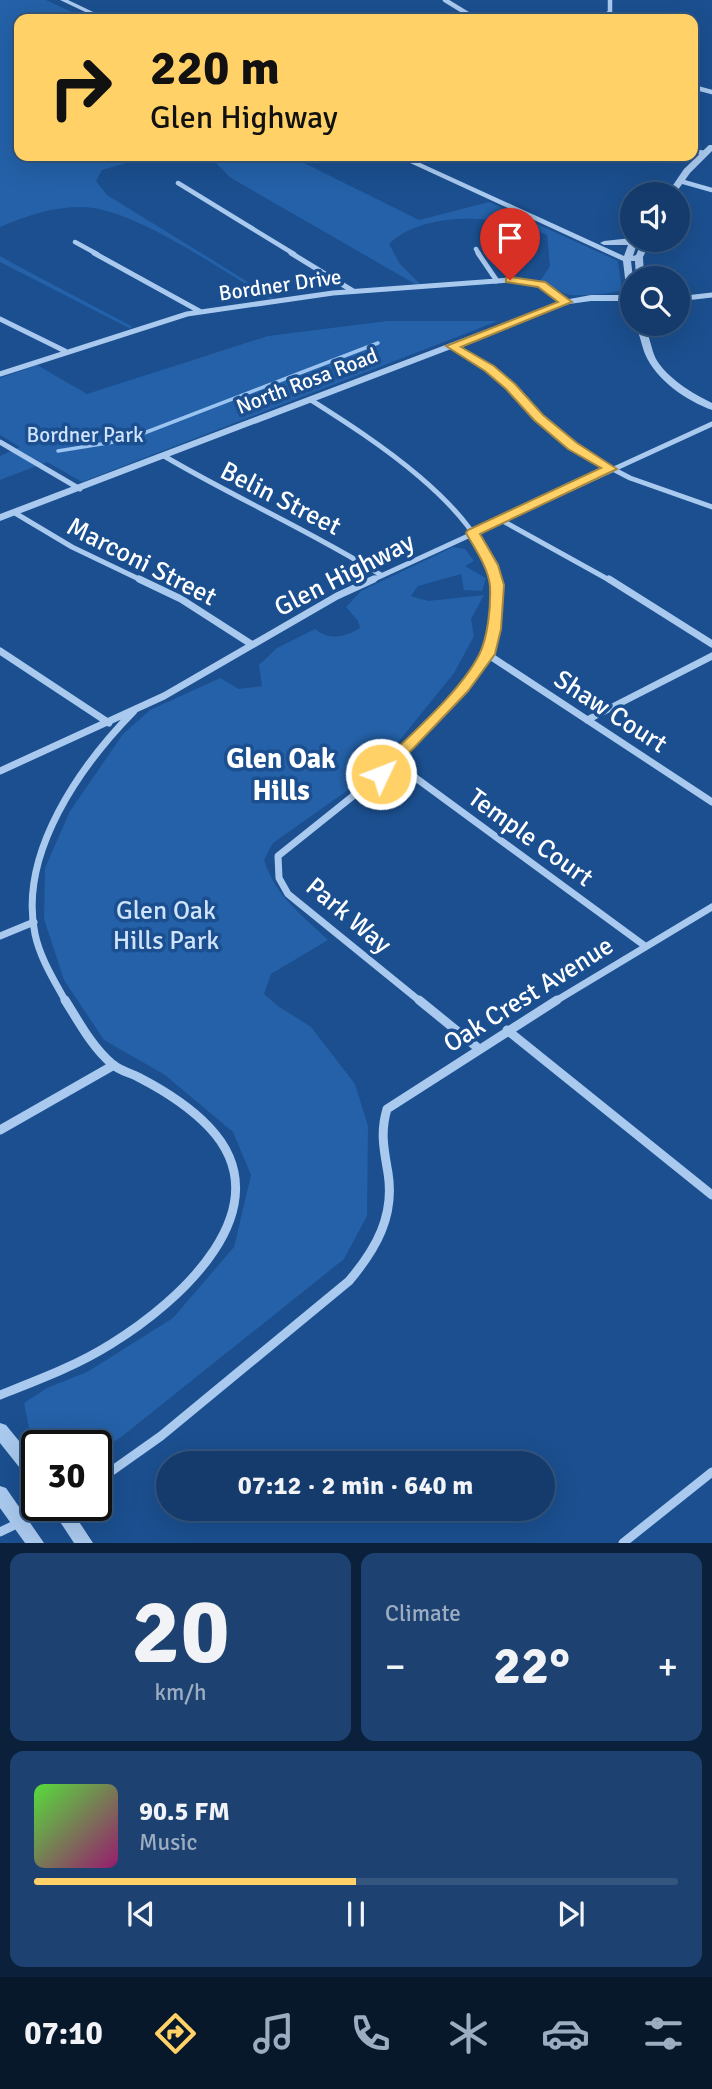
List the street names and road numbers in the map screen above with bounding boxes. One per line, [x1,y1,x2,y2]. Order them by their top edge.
street label: Bordner Drive [217,264,343,306]
street label: North Rosa Road [233,342,381,420]
street label: Belin Street [215,455,346,543]
street label: Marconi Street [61,511,222,613]
street label: Glen Highway [269,526,420,624]
street label: Shaw Court [548,663,673,760]
street label: Temple Court [462,782,599,894]
street label: Park Way [299,871,398,961]
street label: Oak Crest Avenue [438,930,619,1060]

